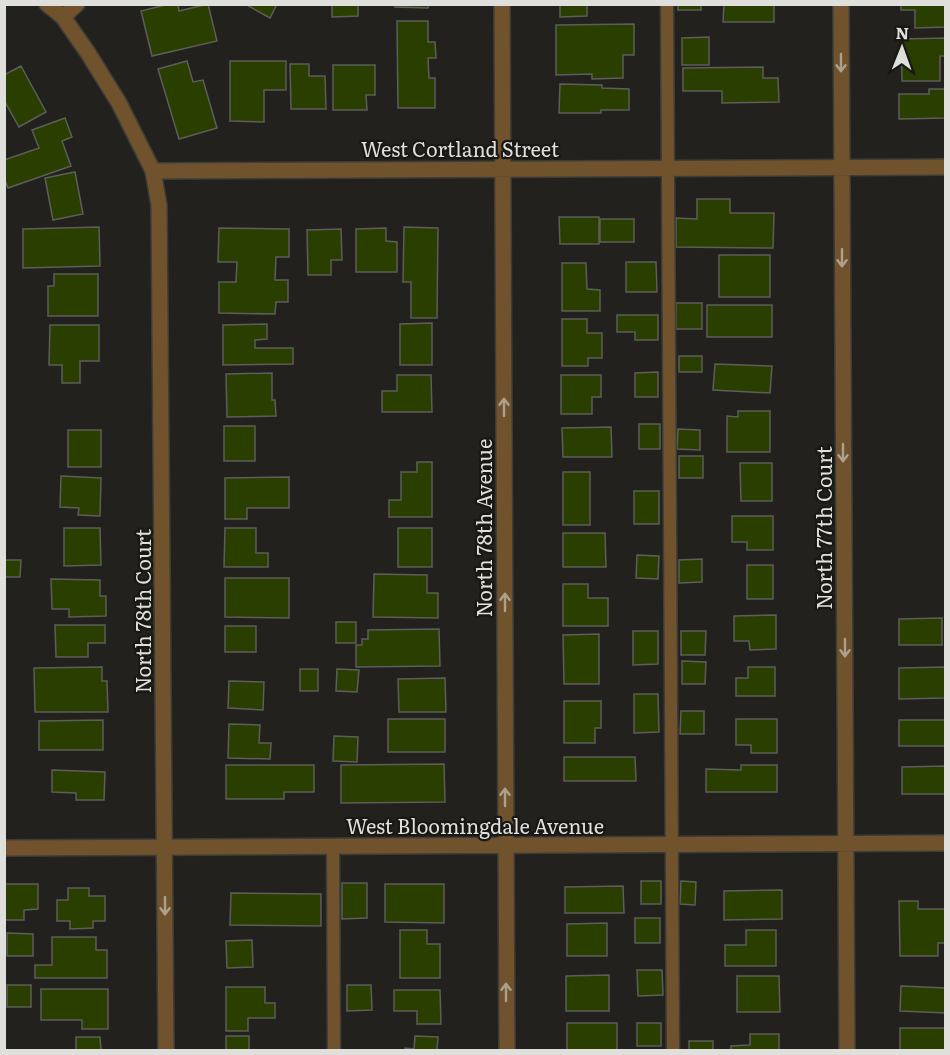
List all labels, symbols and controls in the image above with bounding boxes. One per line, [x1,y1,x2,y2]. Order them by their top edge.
north arrow [872,18,932,78]
text: N [895,20,909,44]
one-way arrow [835,52,847,72]
street label: West Cortland Street [361,133,559,163]
one-way arrow [836,247,848,267]
one-way arrow [498,398,510,418]
street label: North 78th Avenue [468,439,498,617]
one-way arrow [837,442,849,462]
street label: North 77th Court [808,446,838,610]
street label: North 78th Court [127,529,157,693]
one-way arrow [499,593,510,613]
one-way arrow [839,637,851,657]
one-way arrow [499,788,511,808]
street label: West Bloomingdale Avenue [346,810,604,840]
one-way arrow [159,895,171,915]
one-way arrow [500,983,512,1003]

